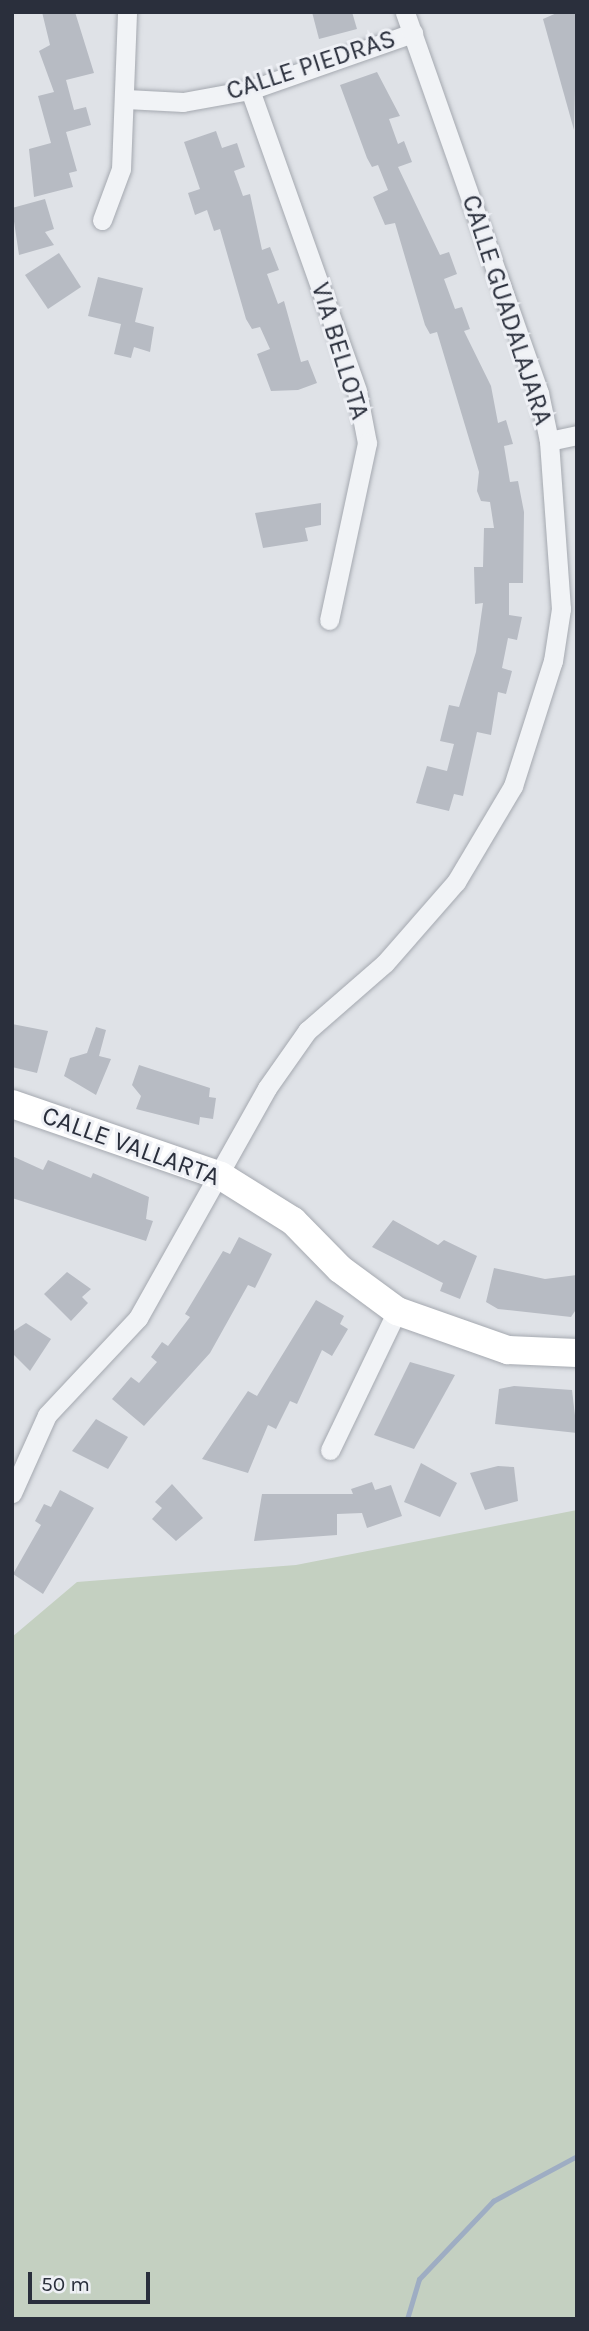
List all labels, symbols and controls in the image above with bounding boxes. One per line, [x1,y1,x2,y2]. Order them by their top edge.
street label: CALLE PIEDRAS [222,23,400,107]
street label: CALLE GUADALAJARA [455,191,559,429]
street label: VIA BELLOTA [304,279,376,423]
street label: CALLE VALLARTA [38,1099,224,1193]
scale bar [32,2258,154,2302]
text: 50 m [41,2272,90,2296]

